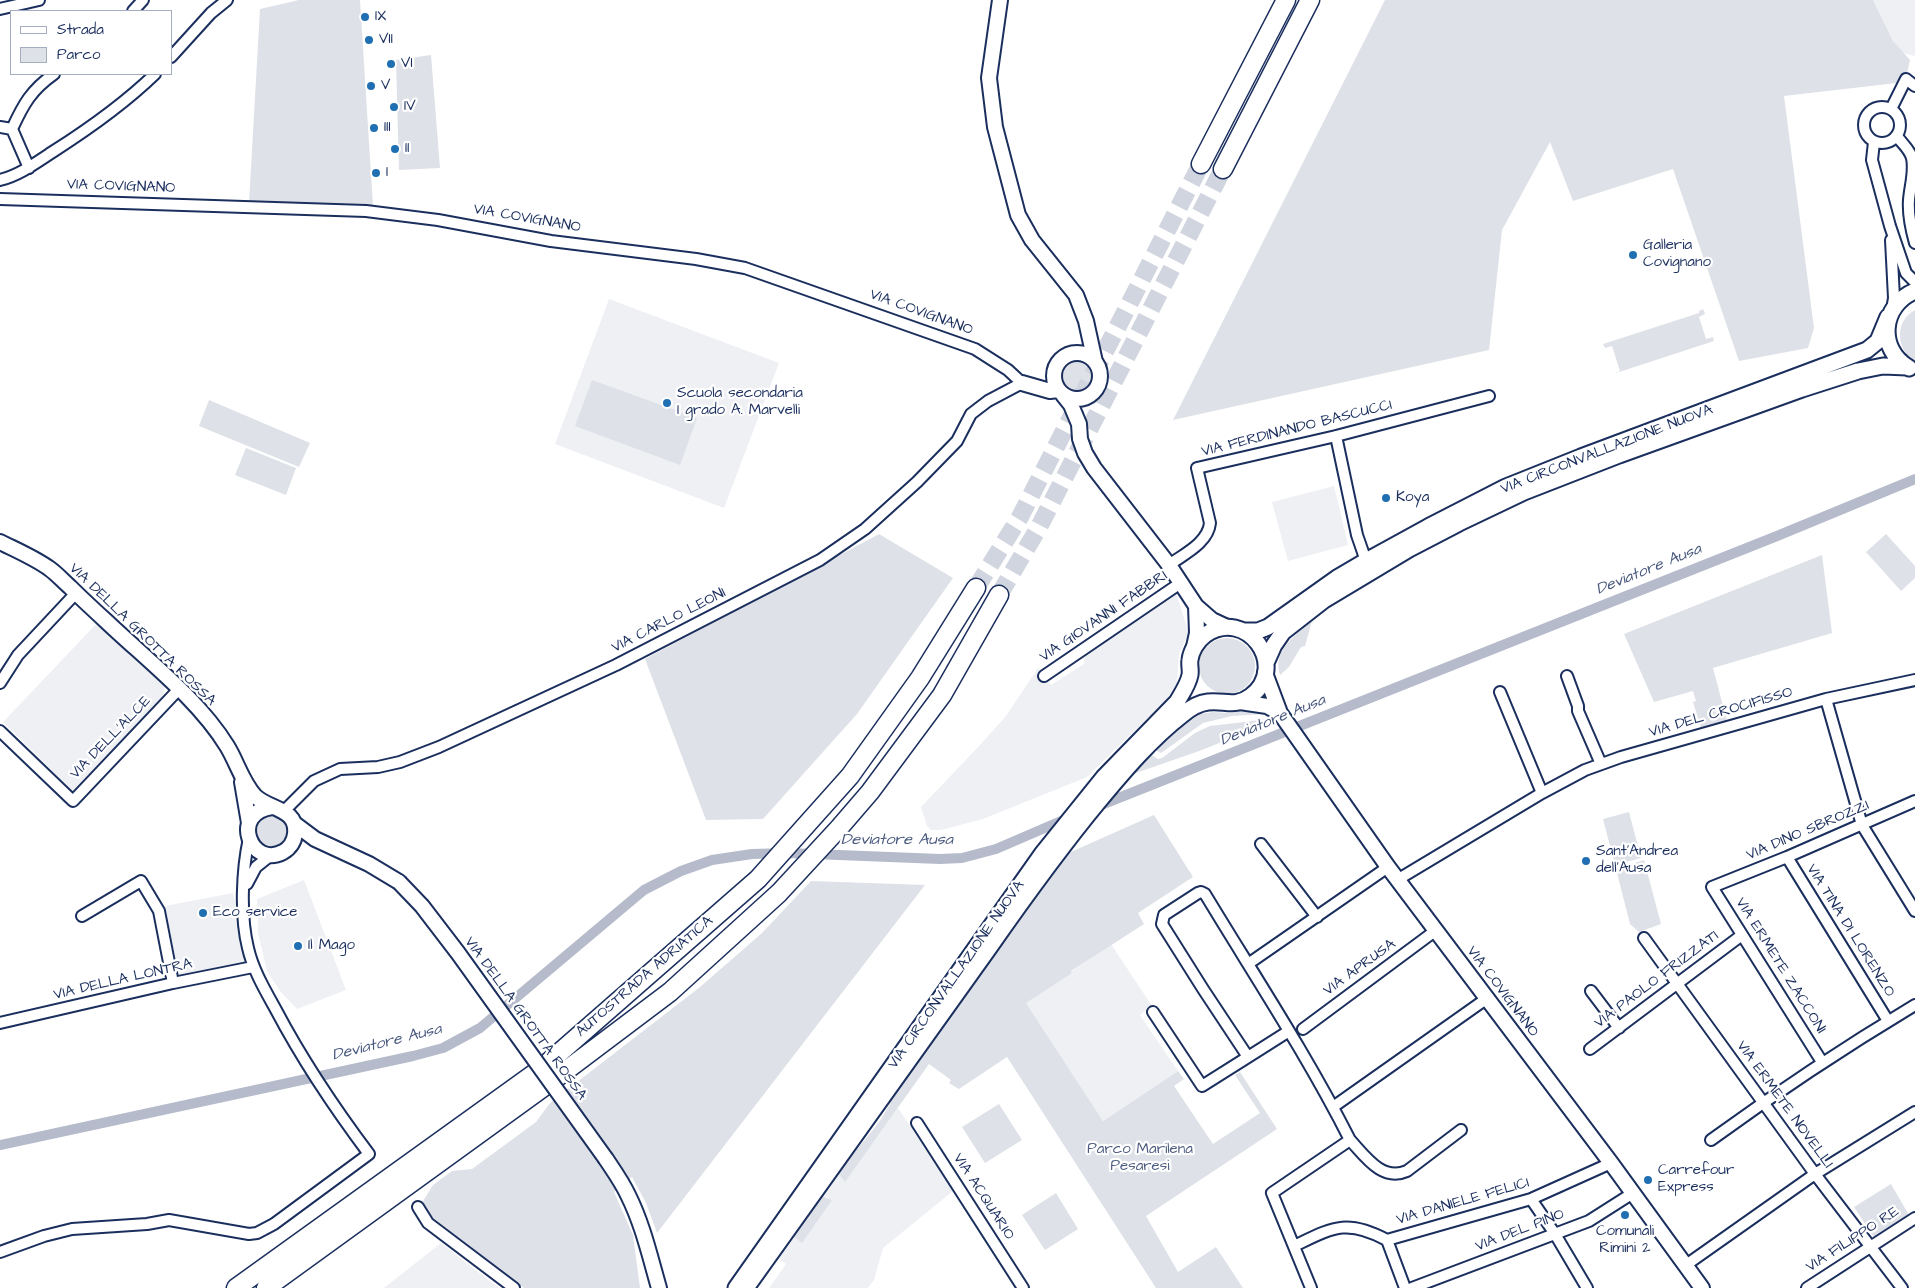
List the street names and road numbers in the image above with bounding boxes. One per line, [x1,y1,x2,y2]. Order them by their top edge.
street label: VIA COVIGNANO [66,176,176,198]
street label: VIA COVIGNANO [472,201,582,237]
street label: VIA COVIGNANO [867,286,975,340]
street label: VIA FERDINANDO BASCUCCI [1200,397,1394,461]
street label: VIA CIRCONVALLAZIONE NUOVA [1498,401,1716,499]
street label: VIA DELLA GROTTA ROSSA [65,560,219,710]
street label: VIA GIOVANNI FABBRI [1037,567,1171,667]
street label: VIA CARLO LEONI [609,584,729,658]
street label: VIA DEL CROCIFISSO [1647,684,1795,742]
street label: VIA DELL'ALCE [67,693,155,783]
street label: VIA DINO SBROZZI [1744,797,1872,865]
street label: VIA TINA DI LORENZO [1802,861,1898,1001]
street label: VIA CIRCONVALLAZIONE NUOVA [885,877,1029,1073]
street label: VIA ERMETE ZACCONI [1731,895,1829,1037]
street label: AUTOSTRADA ADRIATICA [573,913,717,1041]
street label: VIA PAOLO FRIZZATI [1591,927,1723,1033]
street label: VIA DELLA GROTTA ROSSA [460,934,590,1104]
street label: VIA APRUSA [1320,936,1400,1000]
street label: VIA COVIGNANO [1462,943,1542,1041]
street label: VIA DELLA LONTRA [52,955,194,1005]
street label: VIA ERMETE NOVELLI [1732,1038,1836,1172]
street label: VIA ACQUARIO [948,1150,1018,1244]
street label: VIA DANIELE FELICI [1395,1174,1531,1230]
street label: VIA FILIPPO RE [1803,1203,1903,1277]
street label: VIA DEL PINO [1473,1206,1567,1256]

